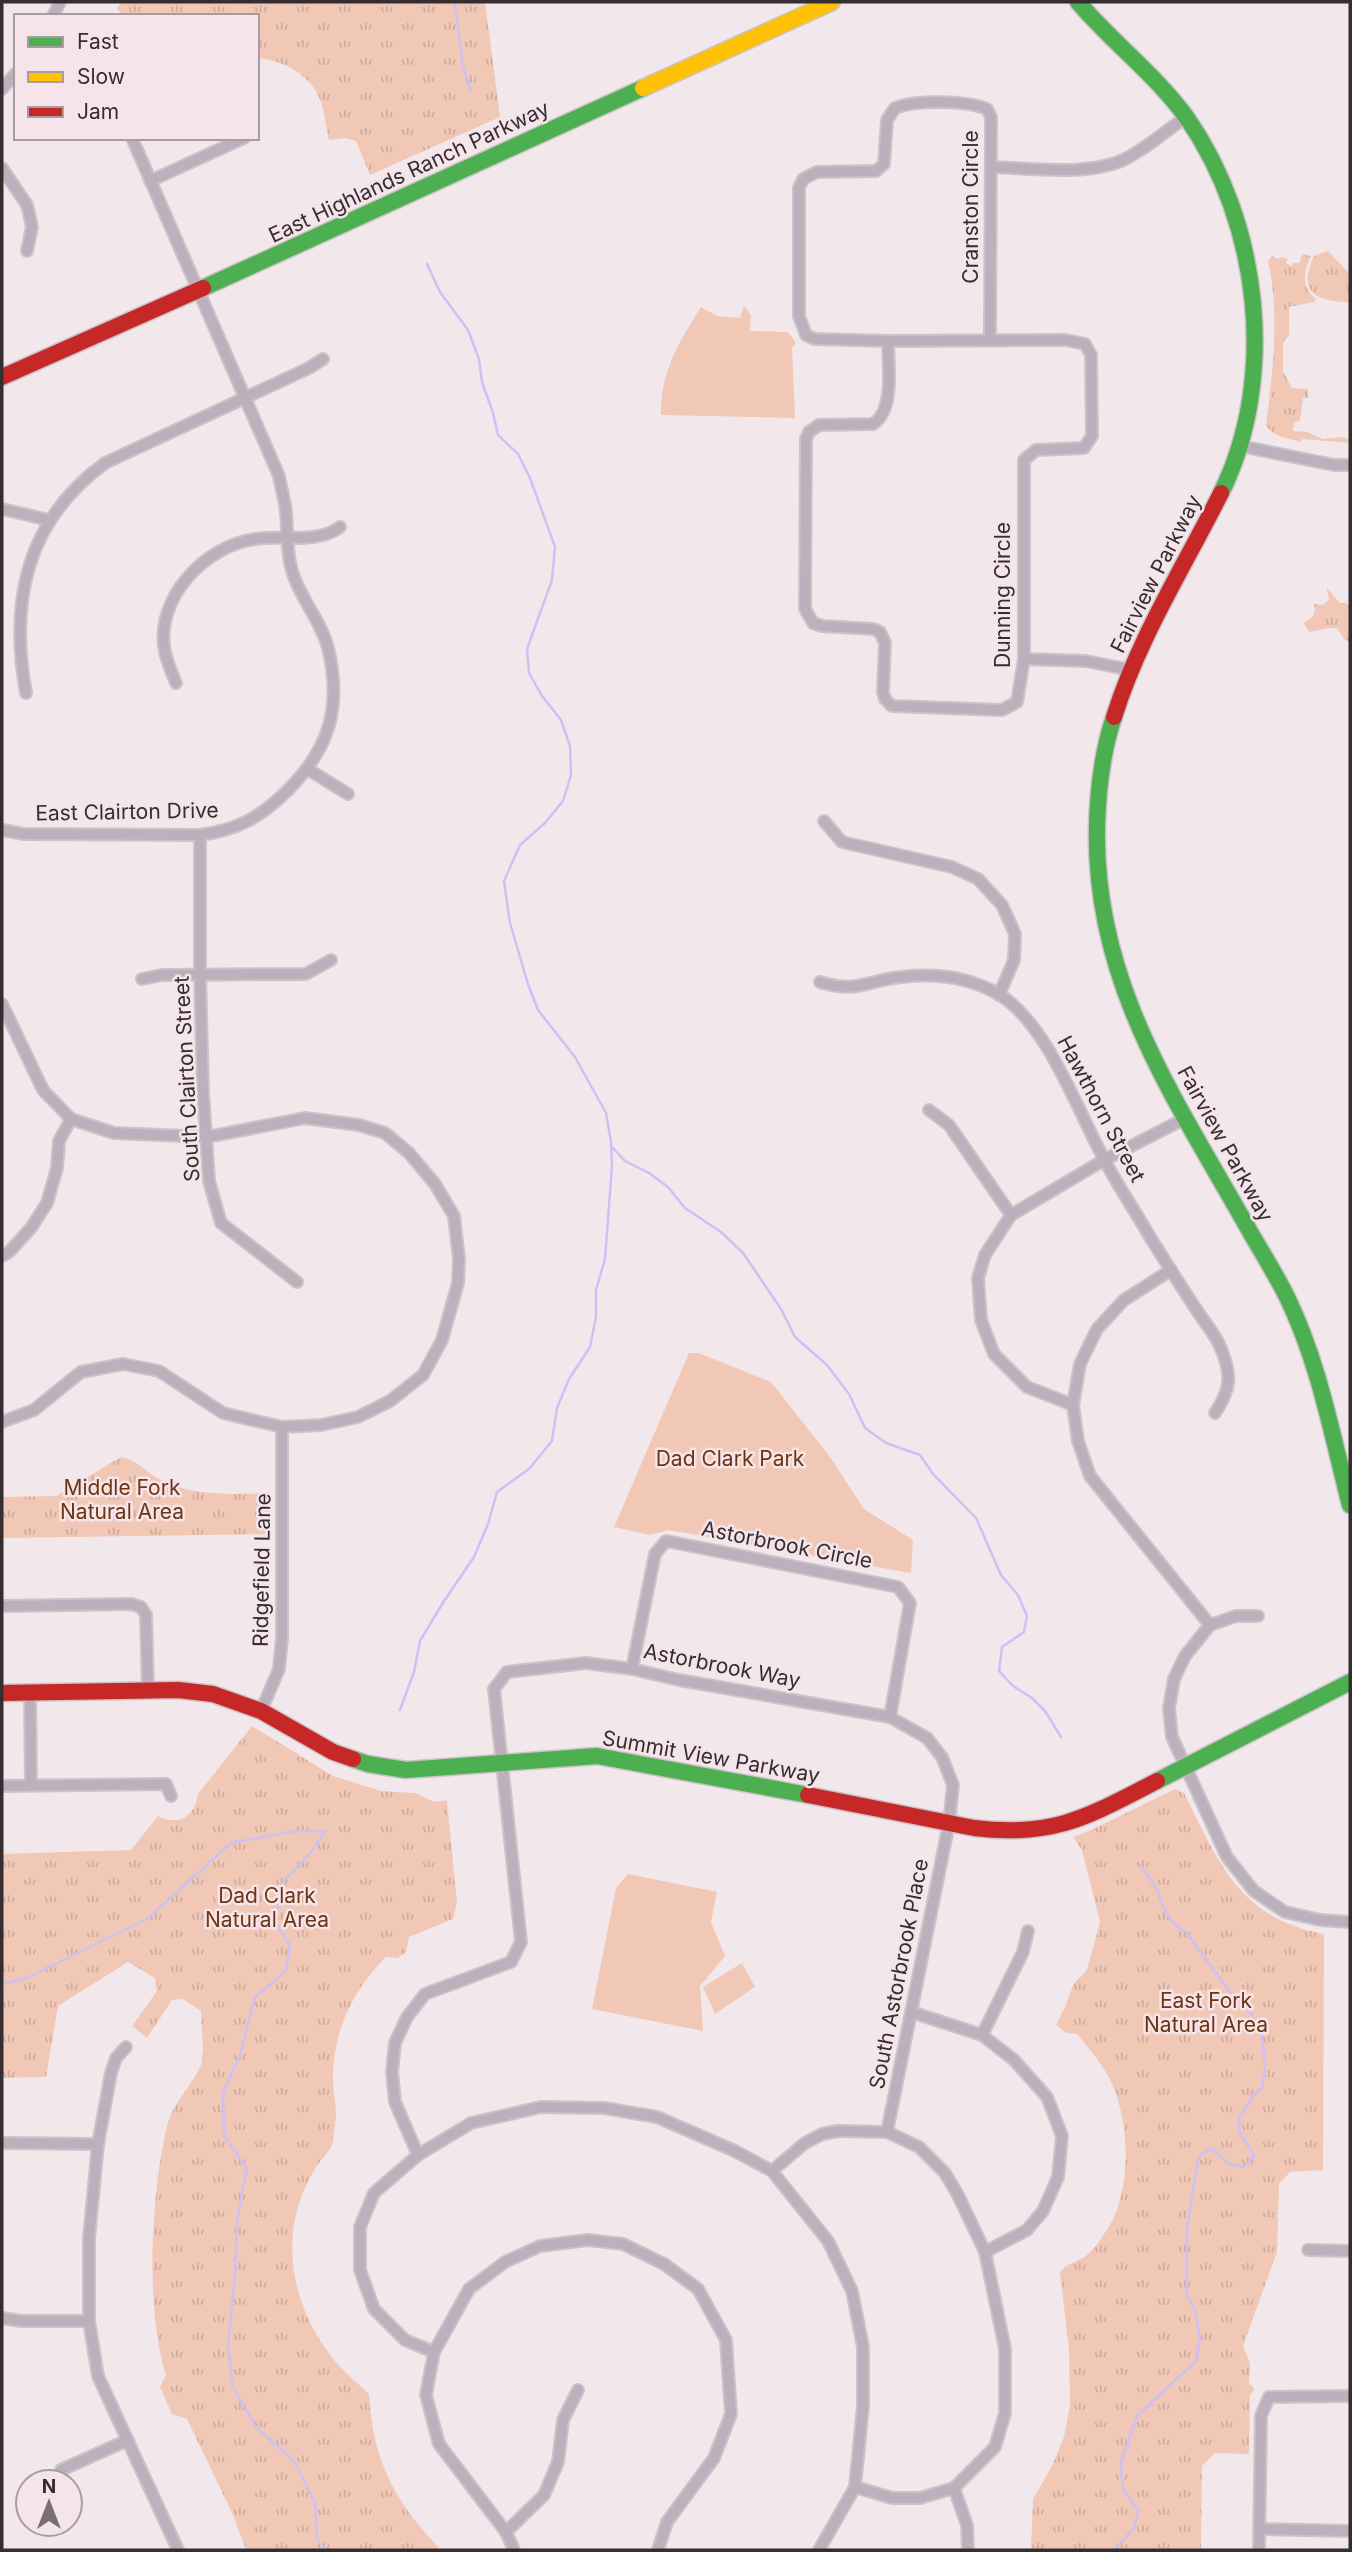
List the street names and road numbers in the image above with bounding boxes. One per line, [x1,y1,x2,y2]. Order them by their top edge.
street label: East Highlands Ranch Parkway [264,95,553,248]
street label: Cranston Circle [958,130,983,284]
street label: Fairview Parkway [1105,490,1206,657]
street label: Dunning Circle [990,522,1015,668]
street label: East Clairton Drive [35,797,219,826]
street label: South Clairton Street [169,975,204,1183]
street label: Hawthorn Street [1052,1031,1151,1186]
street label: Fairview Parkway [1172,1061,1279,1226]
street label: Ridgefield Lane [248,1493,275,1647]
street label: Astorbrook Circle [700,1516,875,1573]
street label: Astorbrook Way [642,1638,803,1693]
street label: Summit View Parkway [600,1725,822,1788]
street label: South Astorbrook Place [864,1857,933,2091]

